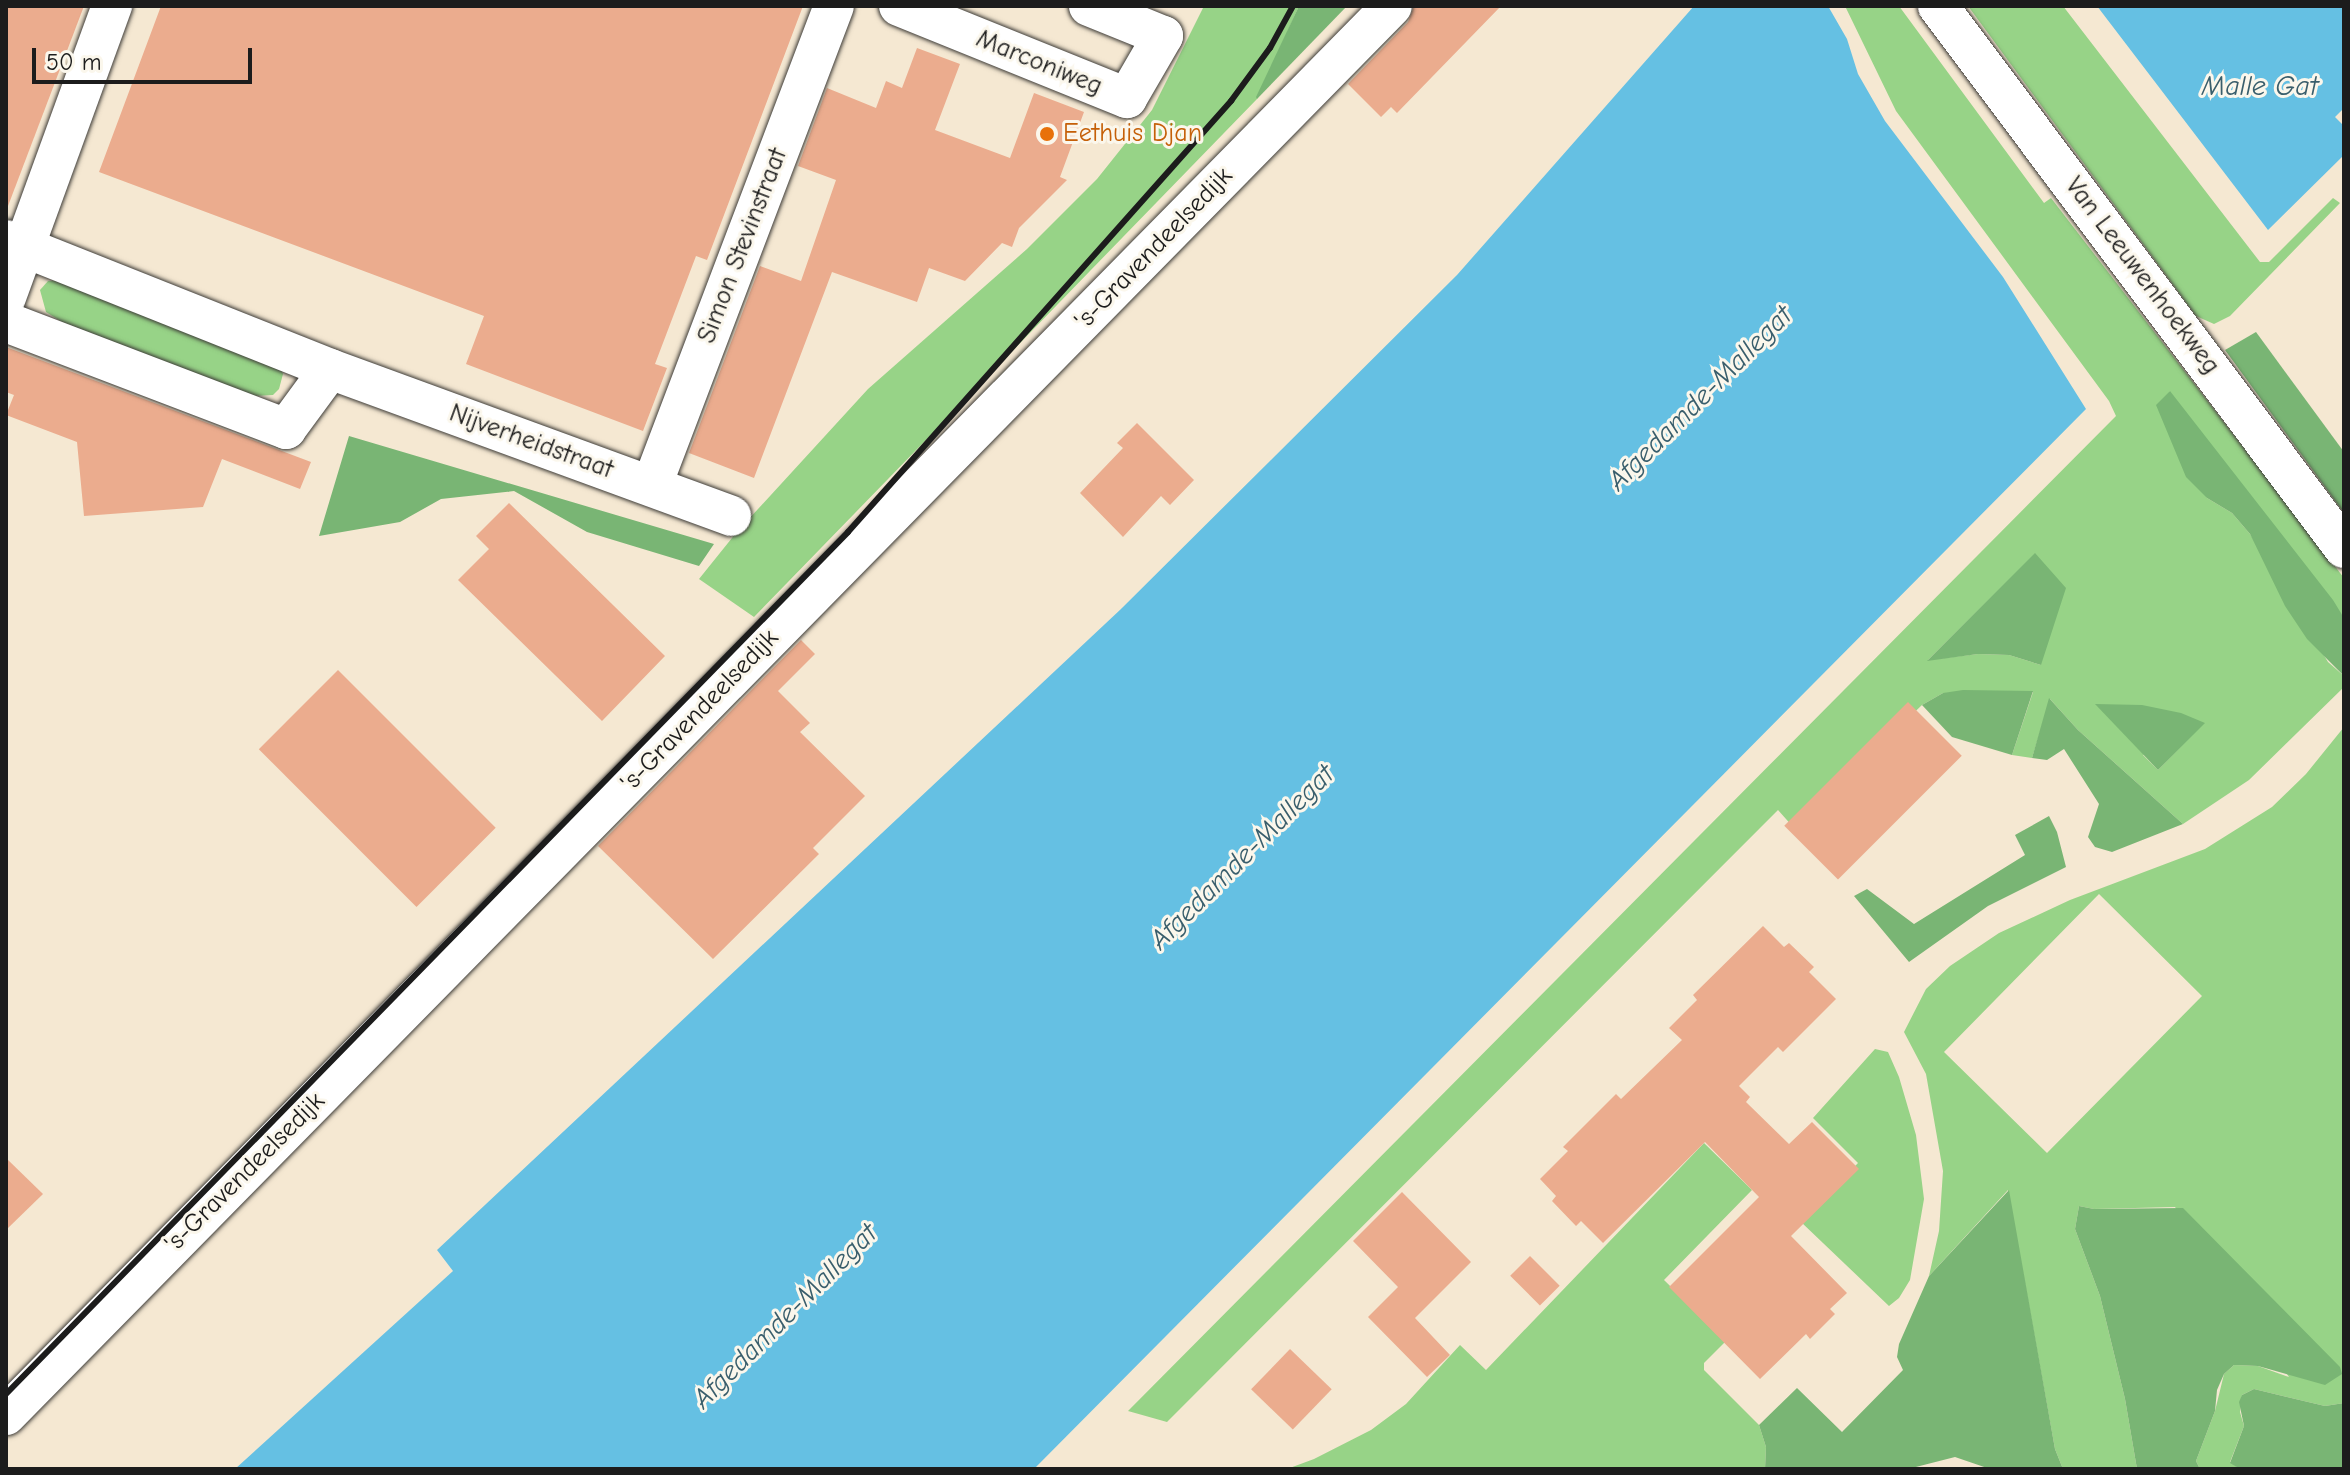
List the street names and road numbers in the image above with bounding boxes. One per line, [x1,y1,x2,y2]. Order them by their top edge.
street label: Marconiweg [971,24,1107,102]
street label: Simon Stevinstraat [692,144,794,348]
street label: 's-Gravendeelsedijk [1069,161,1239,337]
street label: Van Leeuwenhoekweg [2058,171,2226,381]
street label: Nijverheidstraat [445,398,617,486]
street label: 's-Gravendeelsedijk [615,623,785,799]
street label: 's-Gravendeelsedijk [158,1086,332,1260]

